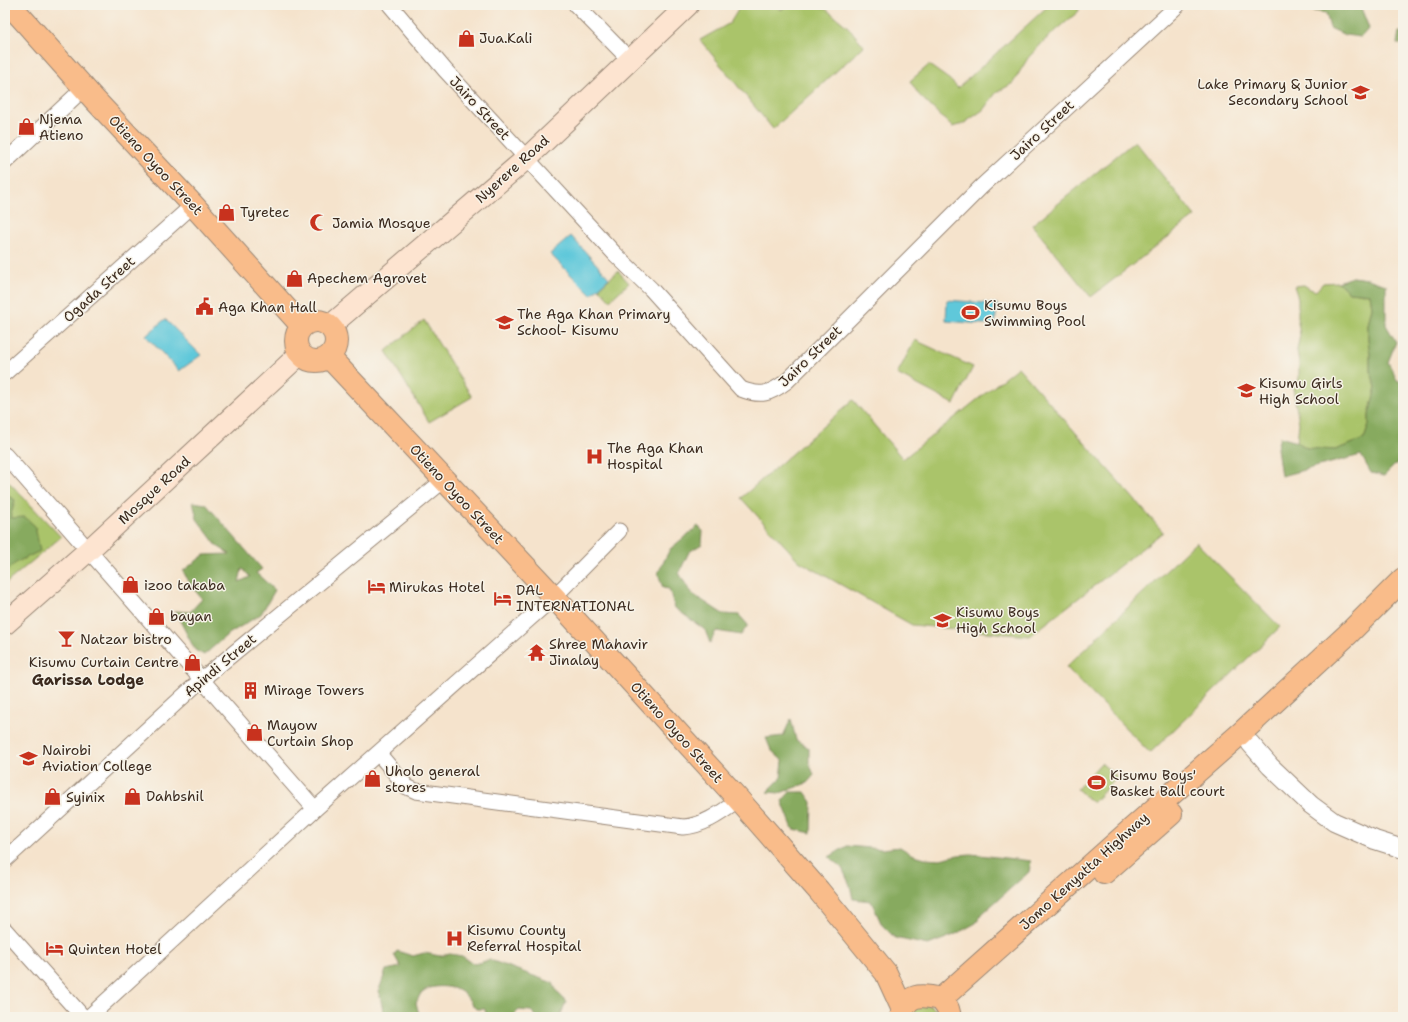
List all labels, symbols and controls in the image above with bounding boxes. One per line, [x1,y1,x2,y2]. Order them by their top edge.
shop icon: Jua.Kali [456,28,476,48]
place label: Jua.Kali [479,29,533,47]
street label: Jairo Street [446,72,514,144]
place label: Lake Primary & Junior Secondary School [1197,75,1349,109]
school or university icon: Lake Primary & Junior Secondary School [1351,82,1371,102]
street label: Jairo Street [1006,96,1078,164]
place label: Njema Atieno [39,110,83,144]
street label: Otieno Oyoo Street [105,111,207,219]
shop icon: Njema Atieno [16,117,36,137]
street label: Nyerere Road [471,131,553,207]
shop icon: Tyretec [217,202,237,222]
place label: Tyretec [240,203,289,221]
mosque icon: Jamia Mosque [309,213,329,233]
place label: Jamia Mosque [332,214,431,232]
street label: Ogada Street [59,252,139,326]
shop icon: Apechem Agrovet [284,268,304,288]
place label: Apechem Agrovet [307,269,427,287]
place label: Kisumu Boys Swimming Pool [984,296,1086,330]
public building icon: Aga Khan Hall [195,297,215,317]
place label: Aga Khan Hall [218,298,318,316]
sports icon: Kisumu Boys Swimming Pool [961,303,981,323]
place label: The Aga Khan Primary School- Kisumu [517,305,671,339]
school or university icon: The Aga Khan Primary School- Kisumu [494,312,514,332]
street label: Jairo Street [775,321,845,391]
place label: Kisumu Girls High School [1259,374,1343,408]
school or university icon: Kisumu Girls High School [1236,381,1256,401]
place label: The Aga Khan Hospital [607,439,704,473]
street label: Otieno Oyoo Street [406,440,508,548]
hospital icon: The Aga Khan Hospital [584,446,604,466]
street label: Mosque Road [114,452,194,528]
shop icon: izoo takaba [121,575,141,595]
place label: izoo takaba [144,576,225,594]
hotel icon: Mirukas Hotel [366,577,386,597]
place label: Mirukas Hotel [389,578,485,596]
place label: DAL INTERNATIONAL [516,581,635,615]
hotel icon: DAL INTERNATIONAL [493,588,513,608]
place label: Kisumu Boys High School [956,603,1040,637]
shop icon: bayan [147,606,167,626]
place label: bayan [170,607,212,625]
school or university icon: Kisumu Boys High School [933,610,953,630]
bar icon: Natzar bistro [57,629,77,649]
place label: Natzar bistro [80,630,172,648]
street label: Apindi Street [180,630,260,700]
place label: Shree Mahavir Jinalay [549,635,649,669]
temple icon: Shree Mahavir Jinalay [526,642,546,662]
shop icon: Kisumu Curtain Centre [182,652,202,672]
place label: Kisumu Curtain Centre [29,653,179,671]
district label: Garissa Lodge [32,670,144,690]
street label: Otieno Oyoo Street [627,678,727,786]
building icon: Mirage Towers [241,680,261,700]
place label: Mirage Towers [264,681,365,699]
place label: Mayow Curtain Shop [267,716,354,750]
shop icon: Mayow Curtain Shop [244,723,264,743]
place label: Nairobi Aviation College [42,741,152,775]
school or university icon: Nairobi Aviation College [19,748,39,768]
place label: Uholo general stores [385,762,480,796]
place label: Kisumu Boys' Basket Ball court [1110,766,1225,800]
shop icon: Uholo general stores [362,769,382,789]
sports icon: Kisumu Boys' Basket Ball court [1087,773,1107,793]
shop icon: Dahbshil [123,786,143,806]
shop icon: Syinix [43,787,63,807]
place label: Dahbshil [146,787,205,805]
place label: Syinix [66,788,105,806]
street label: Jomo Kenyatta Highway [1016,808,1152,934]
place label: Kisumu County Referral Hospital [467,921,582,955]
hospital icon: Kisumu County Referral Hospital [444,928,464,948]
hotel icon: Quinten Hotel [45,939,65,959]
place label: Quinten Hotel [68,940,162,958]

